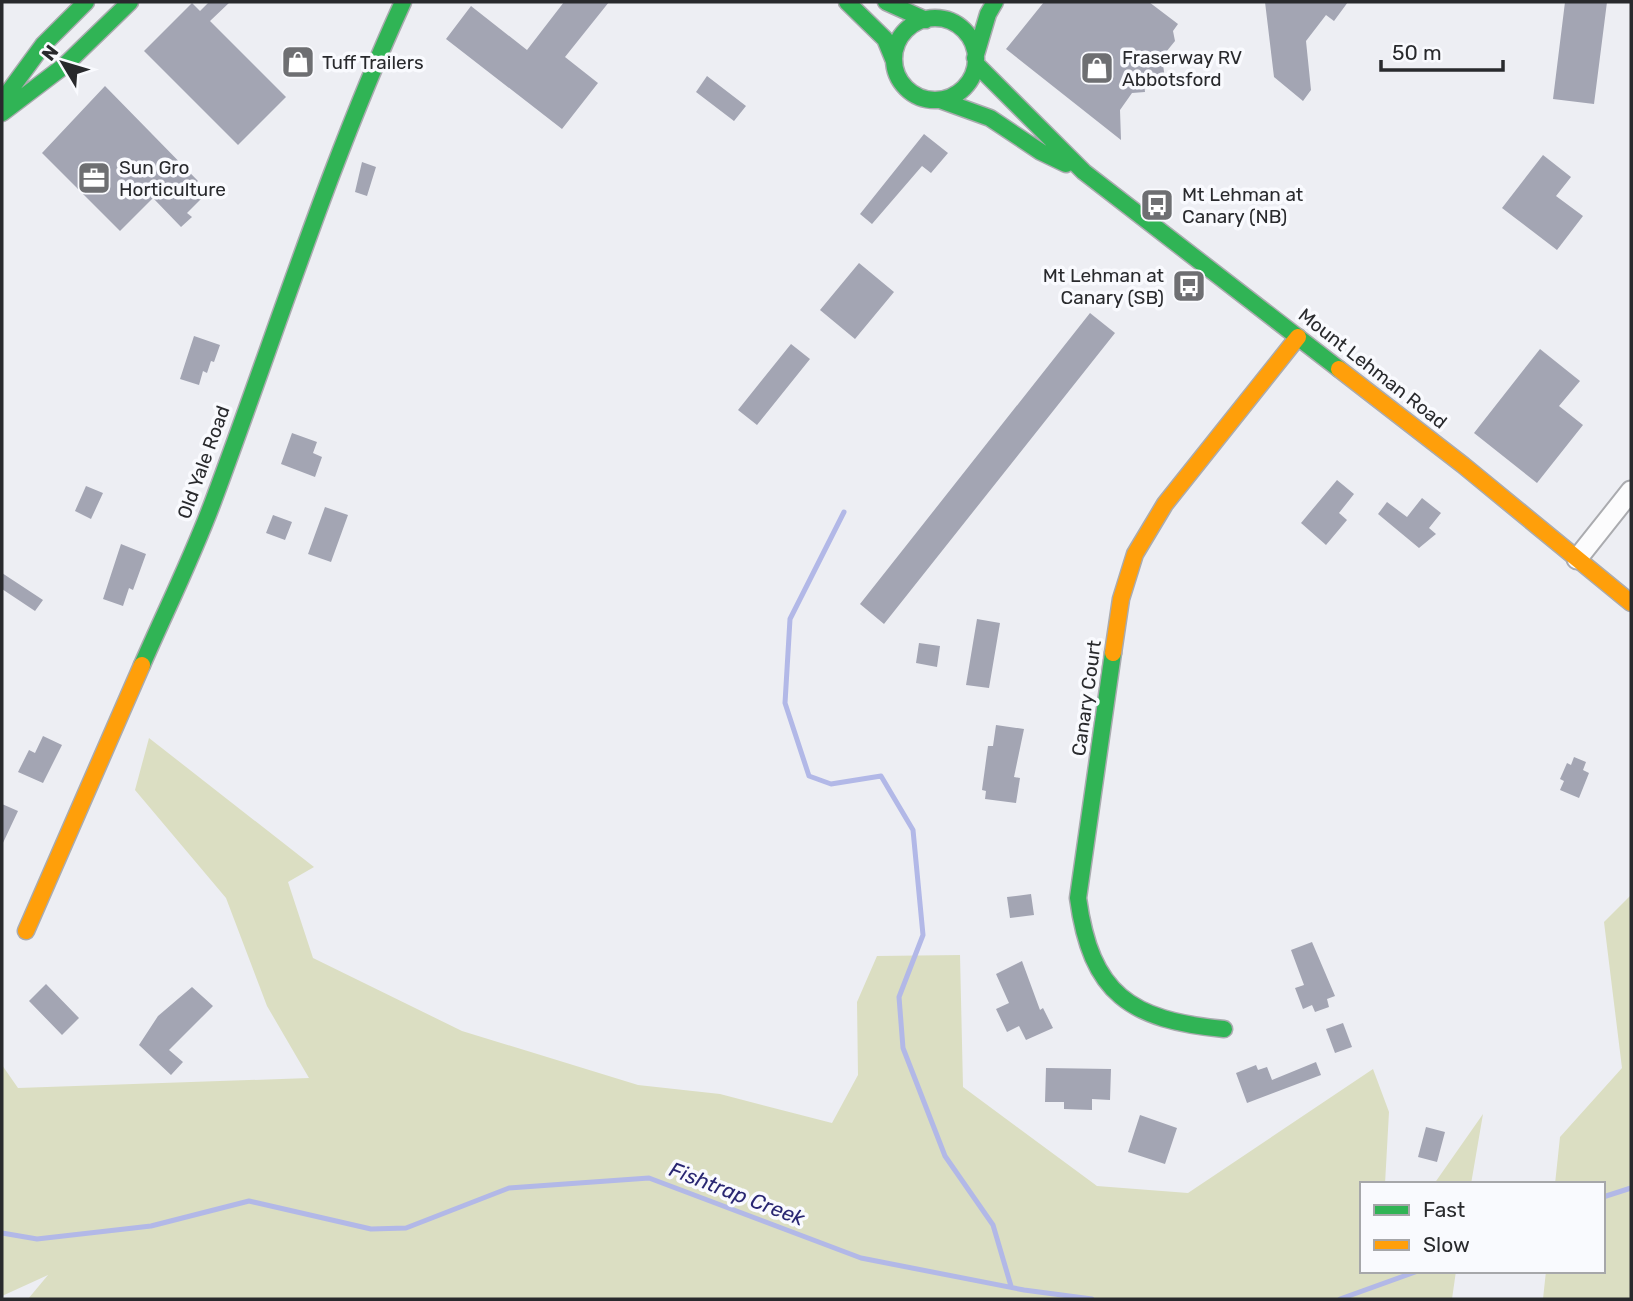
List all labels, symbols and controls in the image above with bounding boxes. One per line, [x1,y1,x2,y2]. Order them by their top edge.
north arrow [28,28,98,98]
scale bar [1381,28,1504,72]
text: N [37,40,63,65]
text: 50 m [1392,40,1442,65]
shop icon: Tuff Trailers [279,43,317,81]
place label: Fraserway RV Abbotsford [1122,46,1242,91]
shop icon: Fraserway RV Abbotsford [1078,49,1116,87]
place label: Tuff Trailers [322,51,424,74]
place label: Sun Gro Horticulture [119,156,226,201]
office icon: Sun Gro Horticulture [75,159,113,197]
place label: Mt Lehman at Canary (NB) [1182,183,1304,228]
bus stop icon: Mt Lehman at Canary (NB) [1138,186,1176,224]
place label: Mt Lehman at Canary (SB) [1043,264,1165,309]
bus stop icon: Mt Lehman at Canary (SB) [1170,267,1208,305]
street label: Mount Lehman Road [1294,303,1452,434]
street label: Old Yale Road [172,402,235,522]
street label: Canary Court [1067,638,1106,757]
water label: Fishtrap Creek [666,1156,809,1231]
legend [1360,1182,1605,1273]
text: Fast [1423,1197,1465,1222]
text: Slow [1423,1232,1470,1257]

